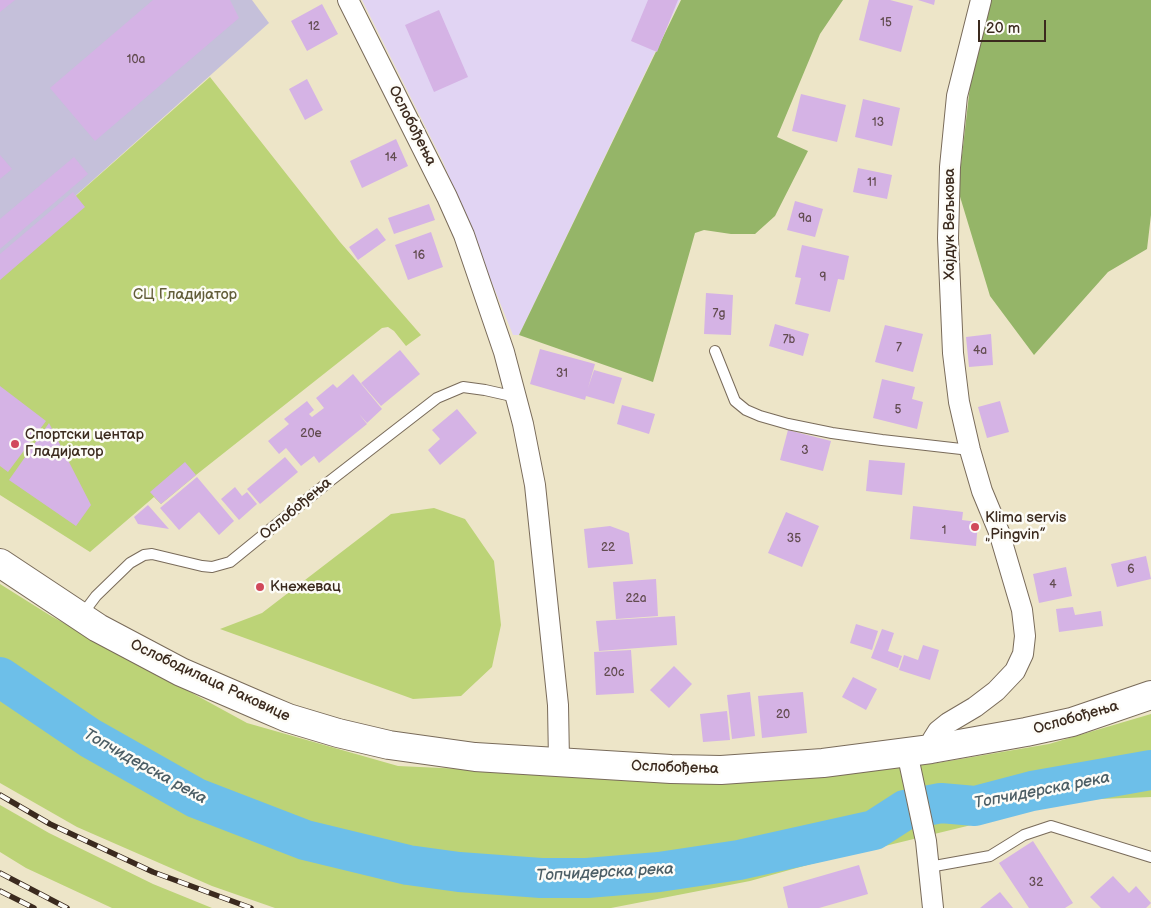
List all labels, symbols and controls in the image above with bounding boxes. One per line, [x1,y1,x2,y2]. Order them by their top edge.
scale bar [981,10,1048,42]
house number: 15 [880,16,892,30]
text: 20 m [986,19,1020,38]
house number: 12 [308,20,320,34]
house number: 10a [127,53,145,67]
street label: Ослобођења [384,83,440,169]
house number: 13 [872,116,884,130]
house number: 14 [385,151,397,165]
street label: Хајдук Вељкова [941,168,959,280]
house number: 11 [867,176,877,190]
house number: 9a [798,212,812,226]
house number: 16 [413,249,425,263]
house number: 9 [820,271,826,285]
park label: СЦ Гладијатор [133,286,237,304]
house number: 7g [713,307,725,321]
house number: 7b [783,333,795,347]
house number: 7 [896,341,902,355]
house number: 4a [973,344,987,358]
house number: 31 [556,367,568,381]
house number: 5 [895,403,901,417]
place label: Спортски центар Гладијатор [25,426,144,461]
house number: 20e [300,427,322,441]
marker: Спортски центар Гладијатор [9,438,21,450]
house number: 3 [801,444,809,458]
street label: Ослобођења [257,474,335,544]
place label: Klima servis „Pingvin” [985,509,1066,544]
marker: Klima servis „Pingvin” [969,521,981,533]
house number: 1 [942,524,946,538]
house number: 35 [787,532,801,546]
house number: 22 [601,541,615,555]
house number: 6 [1127,563,1135,577]
place label: Кнежевац [270,578,341,596]
house number: 4 [1049,578,1057,592]
marker: Кнежевац [254,581,266,593]
house number: 22a [626,592,646,606]
street label: Ослободилаца Раковице [127,636,293,726]
house number: 20c [604,666,624,680]
street label: Ослобођења [1031,697,1121,739]
house number: 20 [776,708,790,722]
water label: Топчидерска река [80,725,210,809]
street label: Ослобођења [631,757,719,779]
water label: Топчидерска река [972,768,1112,814]
water label: Топчидерска река [536,860,674,886]
house number: 32 [1029,876,1043,890]

